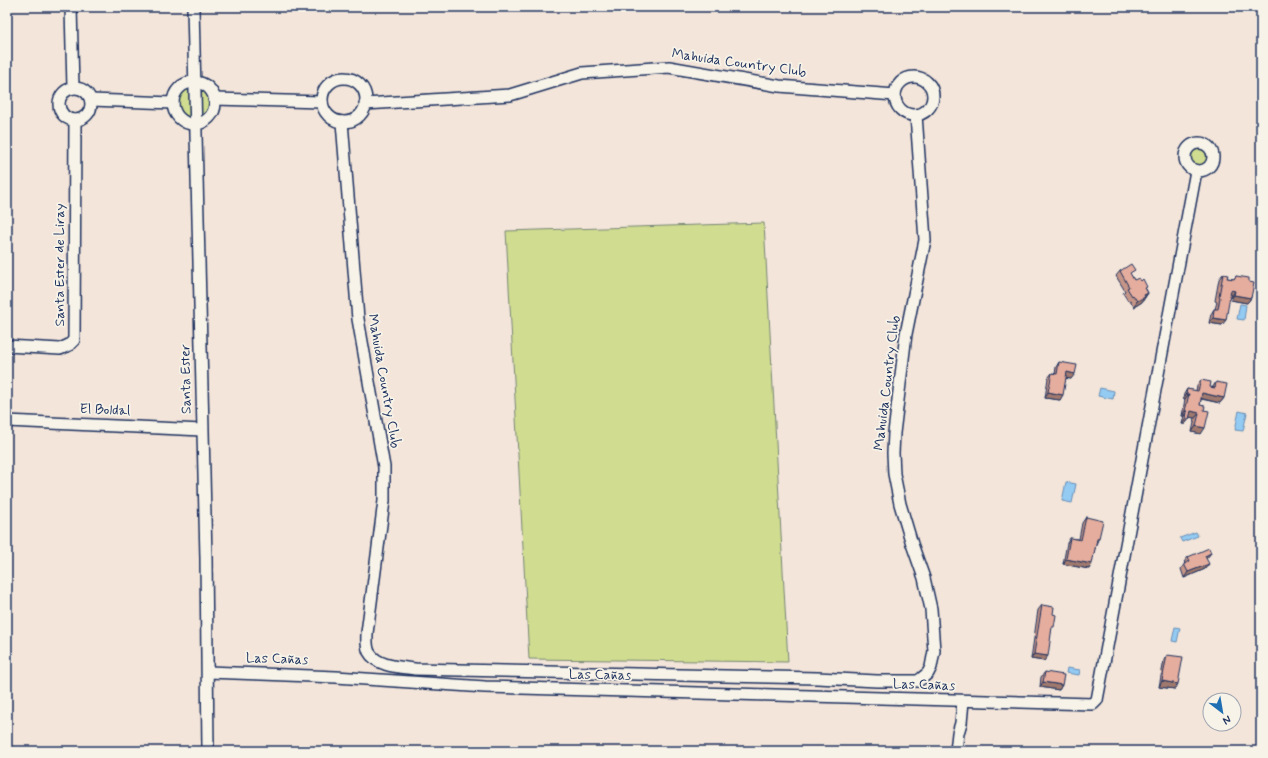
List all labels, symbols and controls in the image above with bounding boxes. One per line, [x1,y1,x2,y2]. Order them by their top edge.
street label: Mahuida Country Club [670,45,808,81]
street label: Santa Ester de Liray [51,203,69,327]
street label: Mahuida Country Club [363,313,405,449]
street label: Mahuida Country Club [870,314,904,452]
street label: Santa Ester [176,344,196,414]
street label: El Boldal [79,400,131,420]
street label: Las Cañas [245,649,309,669]
street label: Las Cañas [569,665,631,685]
street label: Las Cañas [892,675,956,695]
north arrow [1202,692,1242,732]
text: N [1220,712,1233,728]

